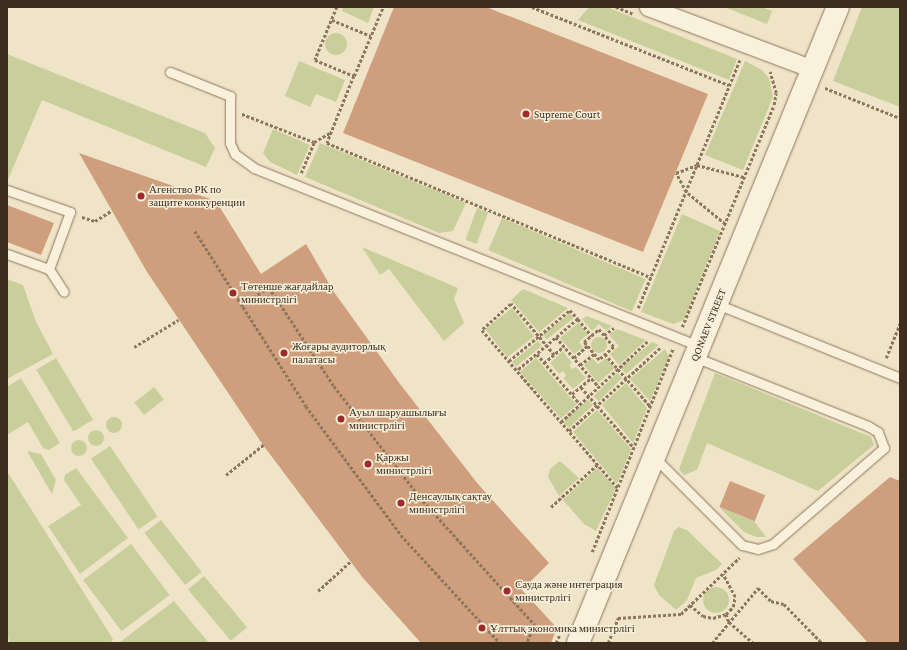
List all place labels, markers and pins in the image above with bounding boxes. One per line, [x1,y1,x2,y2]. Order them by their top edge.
place label: Supreme Court [534,107,600,121]
marker: Supreme Court [521,109,531,119]
place label: Агенство РК по защите конкуренции [149,183,245,209]
marker: Агенство РК по защите конкуренции [136,191,146,201]
place label: Төтенше жағдайлар министрлігі [241,280,333,306]
marker: Төтенше жағдайлар министрлігі [228,288,238,298]
place label: Жоғары аудиторлық палатасы [292,340,386,366]
marker: Жоғары аудиторлық палатасы [279,348,289,358]
place label: Ауыл шаруашылығы министрлігі [349,406,446,432]
marker: Ауыл шаруашылығы министрлігі [336,414,346,424]
place label: Қаржы министрлігі [376,451,432,477]
marker: Қаржы министрлігі [363,459,373,469]
place label: Денсаулық сақтау министрлігі [409,490,492,516]
marker: Денсаулық сақтау министрлігі [396,498,406,508]
place label: Сауда жəне интеграция министрлігі [515,578,623,604]
marker: Сауда жəне интеграция министрлігі [502,586,512,596]
place label: Ұлттық экономика министрлігі [490,621,635,635]
marker: Ұлттық экономика министрлігі [477,623,487,633]

